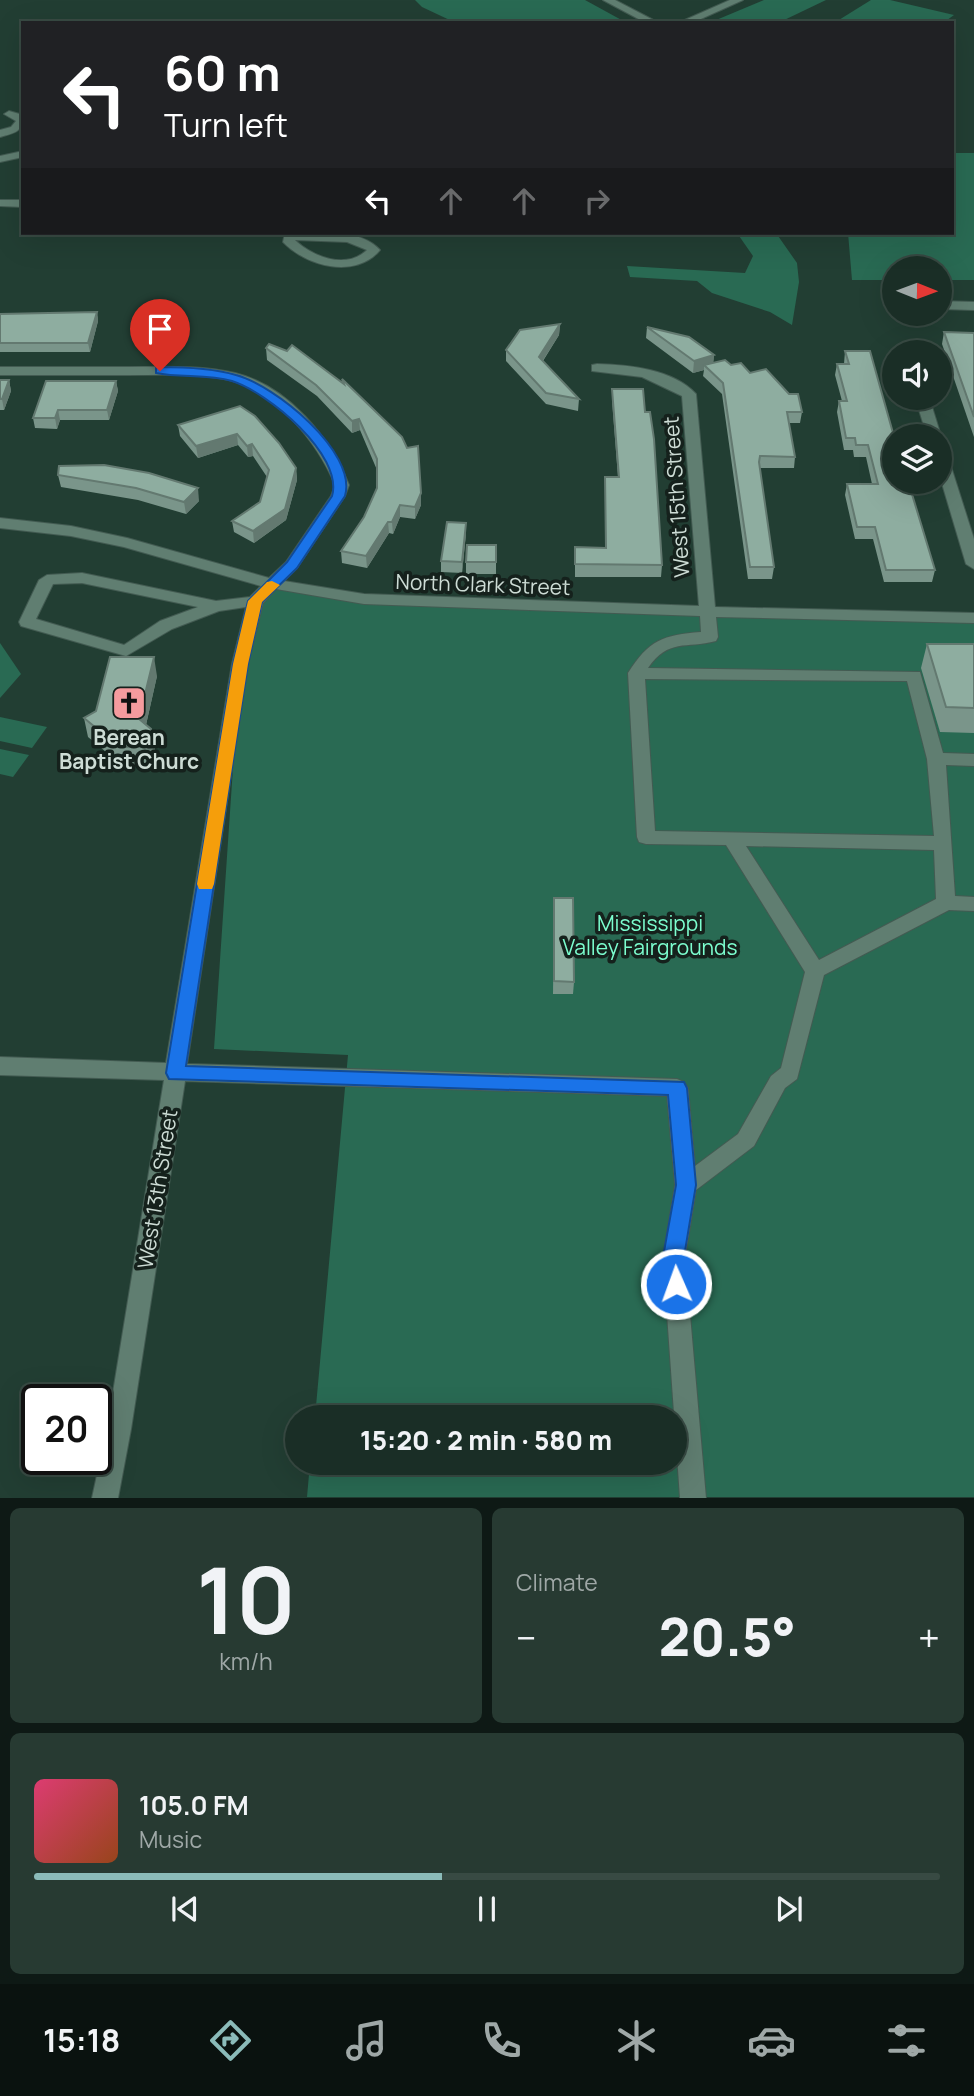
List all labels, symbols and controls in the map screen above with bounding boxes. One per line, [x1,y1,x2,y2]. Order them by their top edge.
text: 60 m [164,39,281,106]
icon: left [49,49,140,140]
text: Turn left [164,103,288,147]
icon: left [359,182,397,220]
icon: ahead [432,182,470,220]
icon: ahead [505,182,543,220]
icon: right [578,182,616,220]
north arrow [882,256,952,326]
map controls [882,256,952,494]
pin [130,299,190,371]
icon: arrive [141,310,179,348]
button: sound [882,340,952,410]
street label: West 15th Street [656,416,696,578]
button: layers [882,424,952,494]
street label: North Clark Street [395,567,571,601]
church icon: Berean Baptist Churc [110,684,148,722]
place label: Berean Baptist Churc [59,723,199,775]
park label: Mississippi Valley Fairgrounds [563,909,737,961]
street label: West 13th Street [131,1107,183,1271]
position arrow [639,1247,713,1321]
speed limit sign: 20 [21,1384,112,1475]
text: 15:20 · 2 min · 580 m [360,1422,612,1458]
text: 10 [196,1537,296,1661]
text: Climate [516,1566,598,1598]
text: 20.5° [659,1601,796,1672]
text: − [516,1611,537,1663]
text: + [918,1611,940,1663]
text: km/h [219,1645,273,1677]
text: 105.0 FM [139,1787,249,1823]
text: Music [139,1823,202,1855]
icon: previous [166,1890,204,1928]
icon: pause [468,1890,506,1928]
icon: next [770,1890,808,1928]
icon: directions [206,2016,255,2065]
icon: music [342,2016,391,2065]
icon: phone [477,2016,526,2065]
icon: climate [612,2016,661,2065]
icon: car [747,2016,796,2065]
icon: filters [882,2016,931,2065]
text: 15:18 [43,2018,120,2062]

